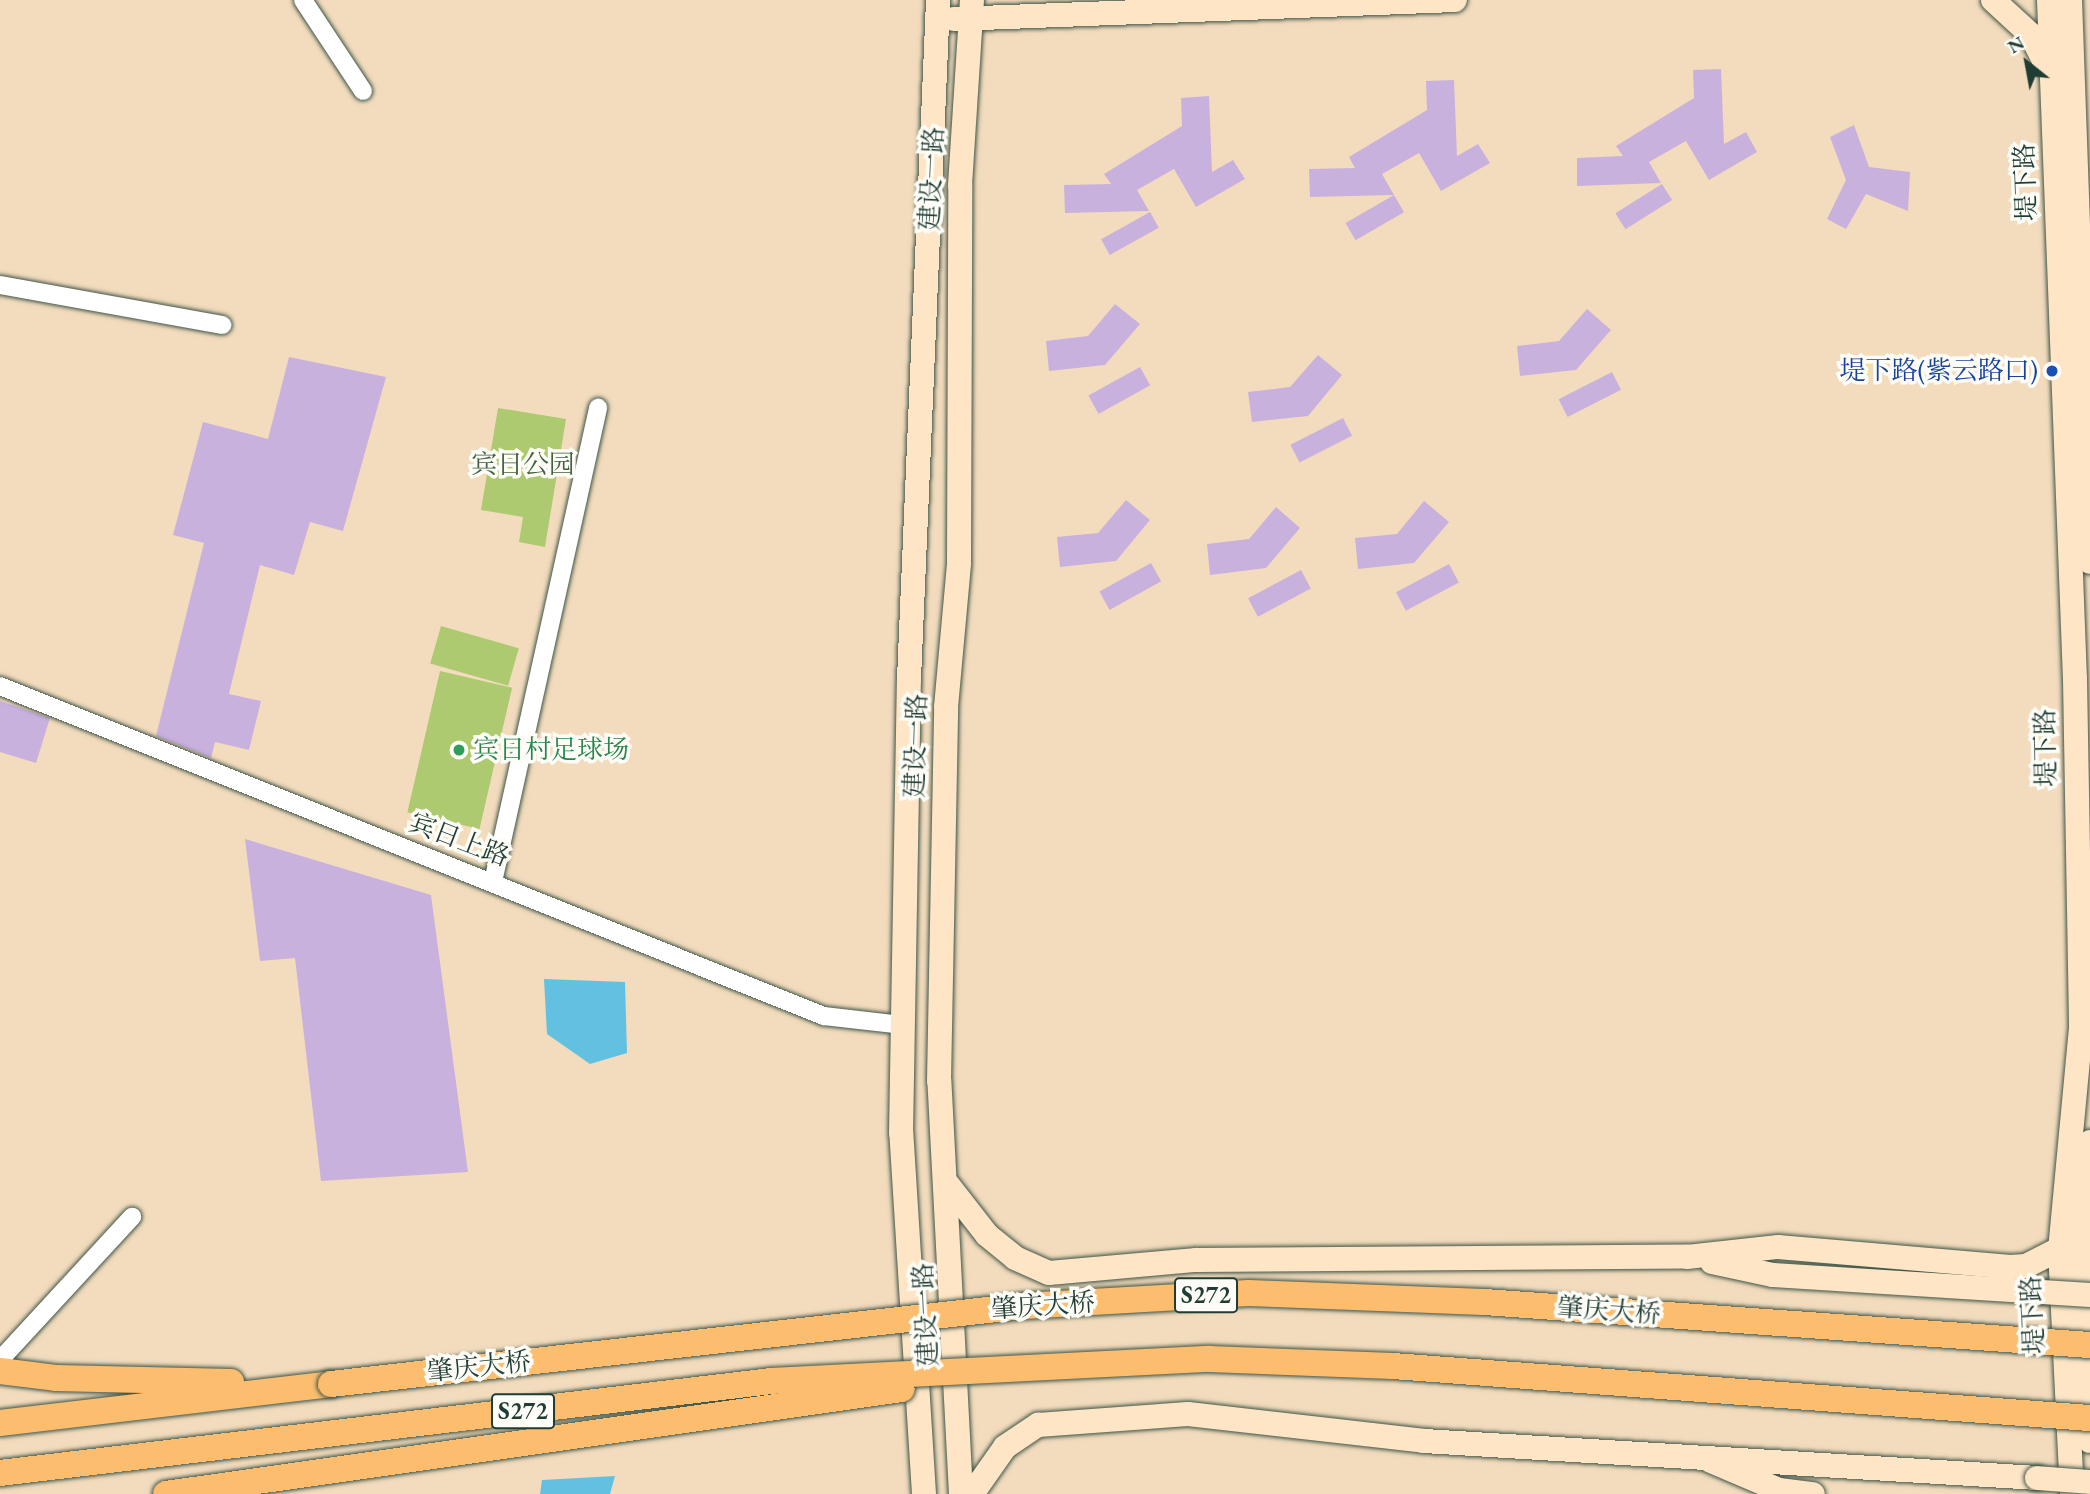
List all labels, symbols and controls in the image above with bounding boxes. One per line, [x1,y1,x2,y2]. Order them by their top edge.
north arrow [1992,28,2062,98]
text: N [2003,30,2029,59]
street label: 建设一路 [914,126,950,232]
street label: 堤下路 [2009,142,2043,222]
place label: 堤下路(紫云路口) [1840,355,2038,387]
marker: 堤下路(紫云路口) [2044,363,2060,379]
park label: 宾日公园 [471,449,575,481]
street label: 建设一路 [899,693,933,799]
street label: 堤下路 [2030,709,2062,787]
place label: 宾日村足球场 [473,734,629,766]
marker: 宾日村足球场 [451,742,467,758]
street label: 宾日上路 [405,807,513,873]
street label: 建设一路 [908,1262,944,1368]
road number: S272 [1173,1274,1239,1316]
street label: 堤下路 [2015,1275,2051,1355]
street label: 肇庆大桥 [990,1287,1096,1325]
street label: 肇庆大桥 [1556,1292,1662,1330]
street label: 肇庆大桥 [426,1346,532,1388]
road number: S272 [490,1391,556,1432]

